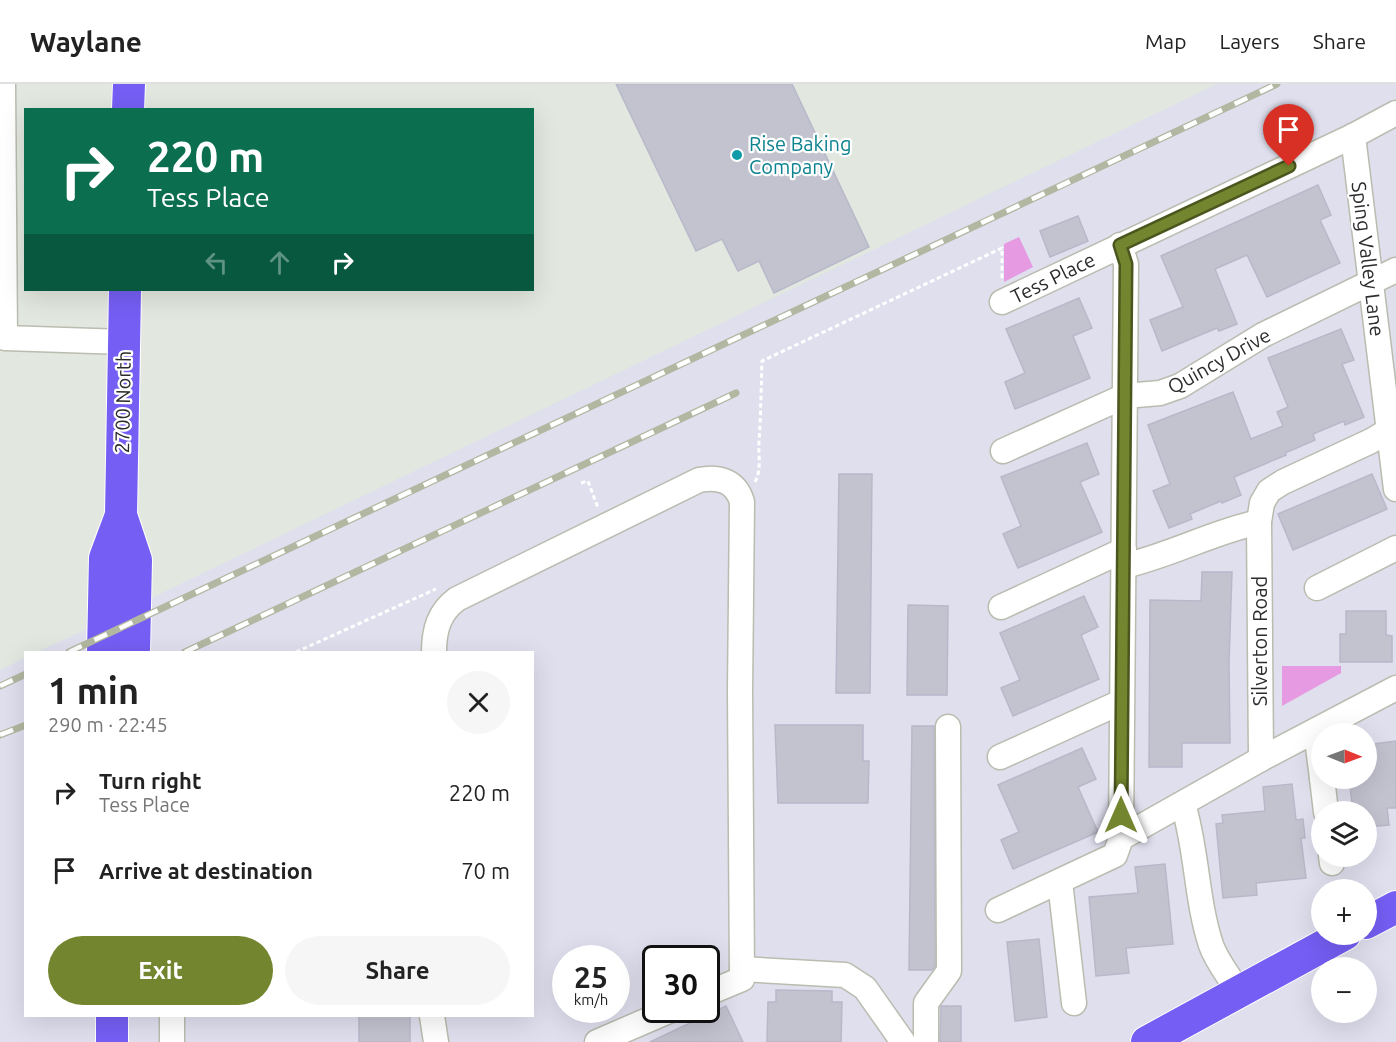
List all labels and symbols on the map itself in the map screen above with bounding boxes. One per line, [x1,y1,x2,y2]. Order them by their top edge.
pin [1263,104,1314,166]
place label: Rise Baking Company [749,132,852,178]
marker: Rise Baking Company [730,148,744,162]
street label: Sping Valley Lane [1348,180,1389,338]
street label: Tess Place [1007,247,1099,308]
street label: Quincy Drive [1163,323,1274,398]
street label: 2700 North [110,351,135,453]
street label: Silverton Road [1248,576,1271,706]
north arrow [1311,723,1377,789]
position arrow [1089,783,1153,847]
speed limit sign: 30 [642,945,720,1023]

